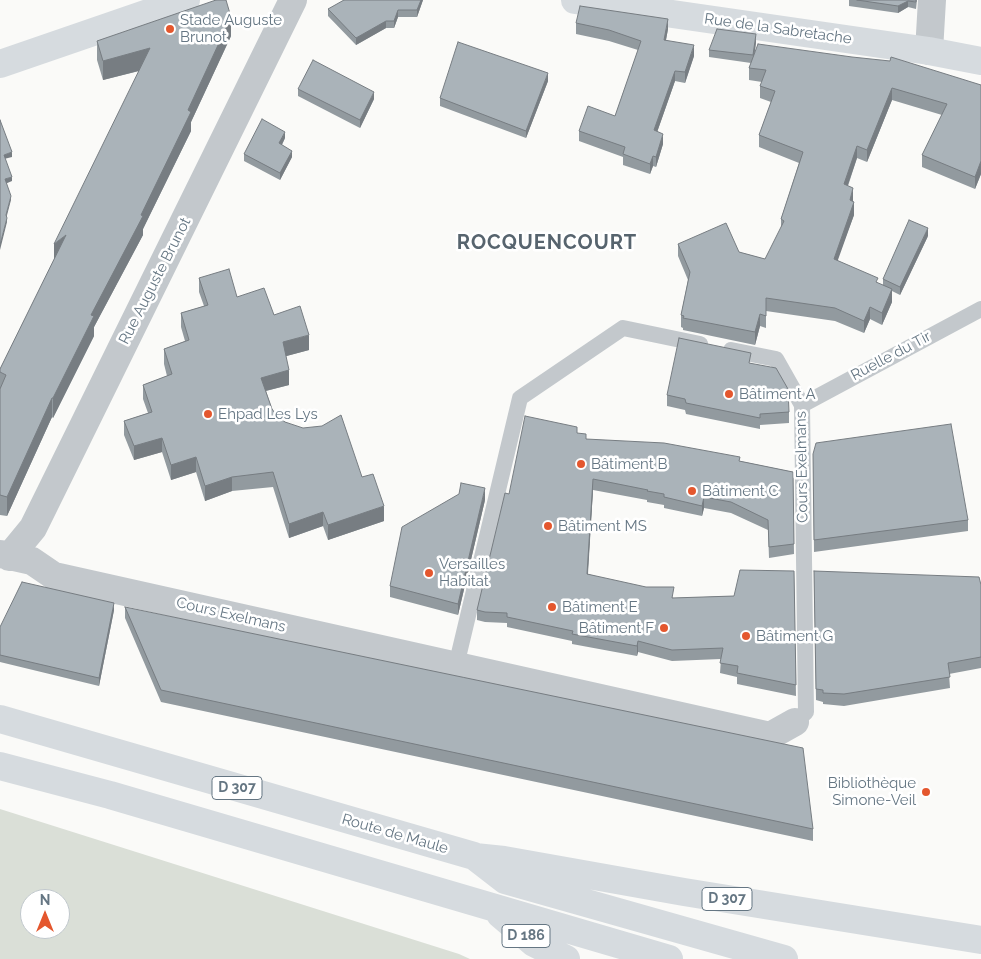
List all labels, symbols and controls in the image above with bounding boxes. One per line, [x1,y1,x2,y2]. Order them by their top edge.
street label: Rue de la Sabretache [703,10,853,48]
place label: Stade Auguste Brunot [180,11,282,46]
marker: Stade Auguste Brunot [164,23,176,35]
street label: Rue Auguste Brunot [115,215,195,347]
district label: ROCQUENCOURT [455,231,639,255]
street label: Ruelle du Tir [848,327,934,385]
place label: Bâtiment A [739,385,816,403]
marker: Bâtiment A [723,388,735,400]
place label: Ehpad Les Lys [218,405,318,423]
marker: Ehpad Les Lys [202,408,214,420]
street label: Cours Exelmans [792,411,812,523]
place label: Bâtiment B [591,455,667,473]
marker: Bâtiment B [575,458,587,470]
place label: Bâtiment C [702,482,779,500]
marker: Bâtiment C [686,485,698,497]
place label: Bâtiment MS [558,517,647,535]
marker: Bâtiment MS [542,520,554,532]
place label: Versailles Habitat [439,555,505,590]
marker: Versailles Habitat [423,567,435,579]
street label: Cours Exelmans [175,594,287,636]
place label: Bâtiment E [562,598,638,616]
marker: Bâtiment E [546,601,558,613]
place label: Bâtiment F [579,619,654,637]
marker: Bâtiment F [658,622,670,634]
place label: Bâtiment G [756,627,833,645]
marker: Bâtiment G [740,630,752,642]
place label: Bibliothèque Simone-Veil [828,774,916,809]
road number: D 307 [212,776,262,800]
marker: Bibliothèque Simone-Veil [920,786,932,798]
street label: Route de Maule [340,810,450,858]
road number: D 307 [702,888,752,911]
north arrow [20,889,70,939]
text: N [40,892,50,908]
road number: D 186 [502,924,550,948]

